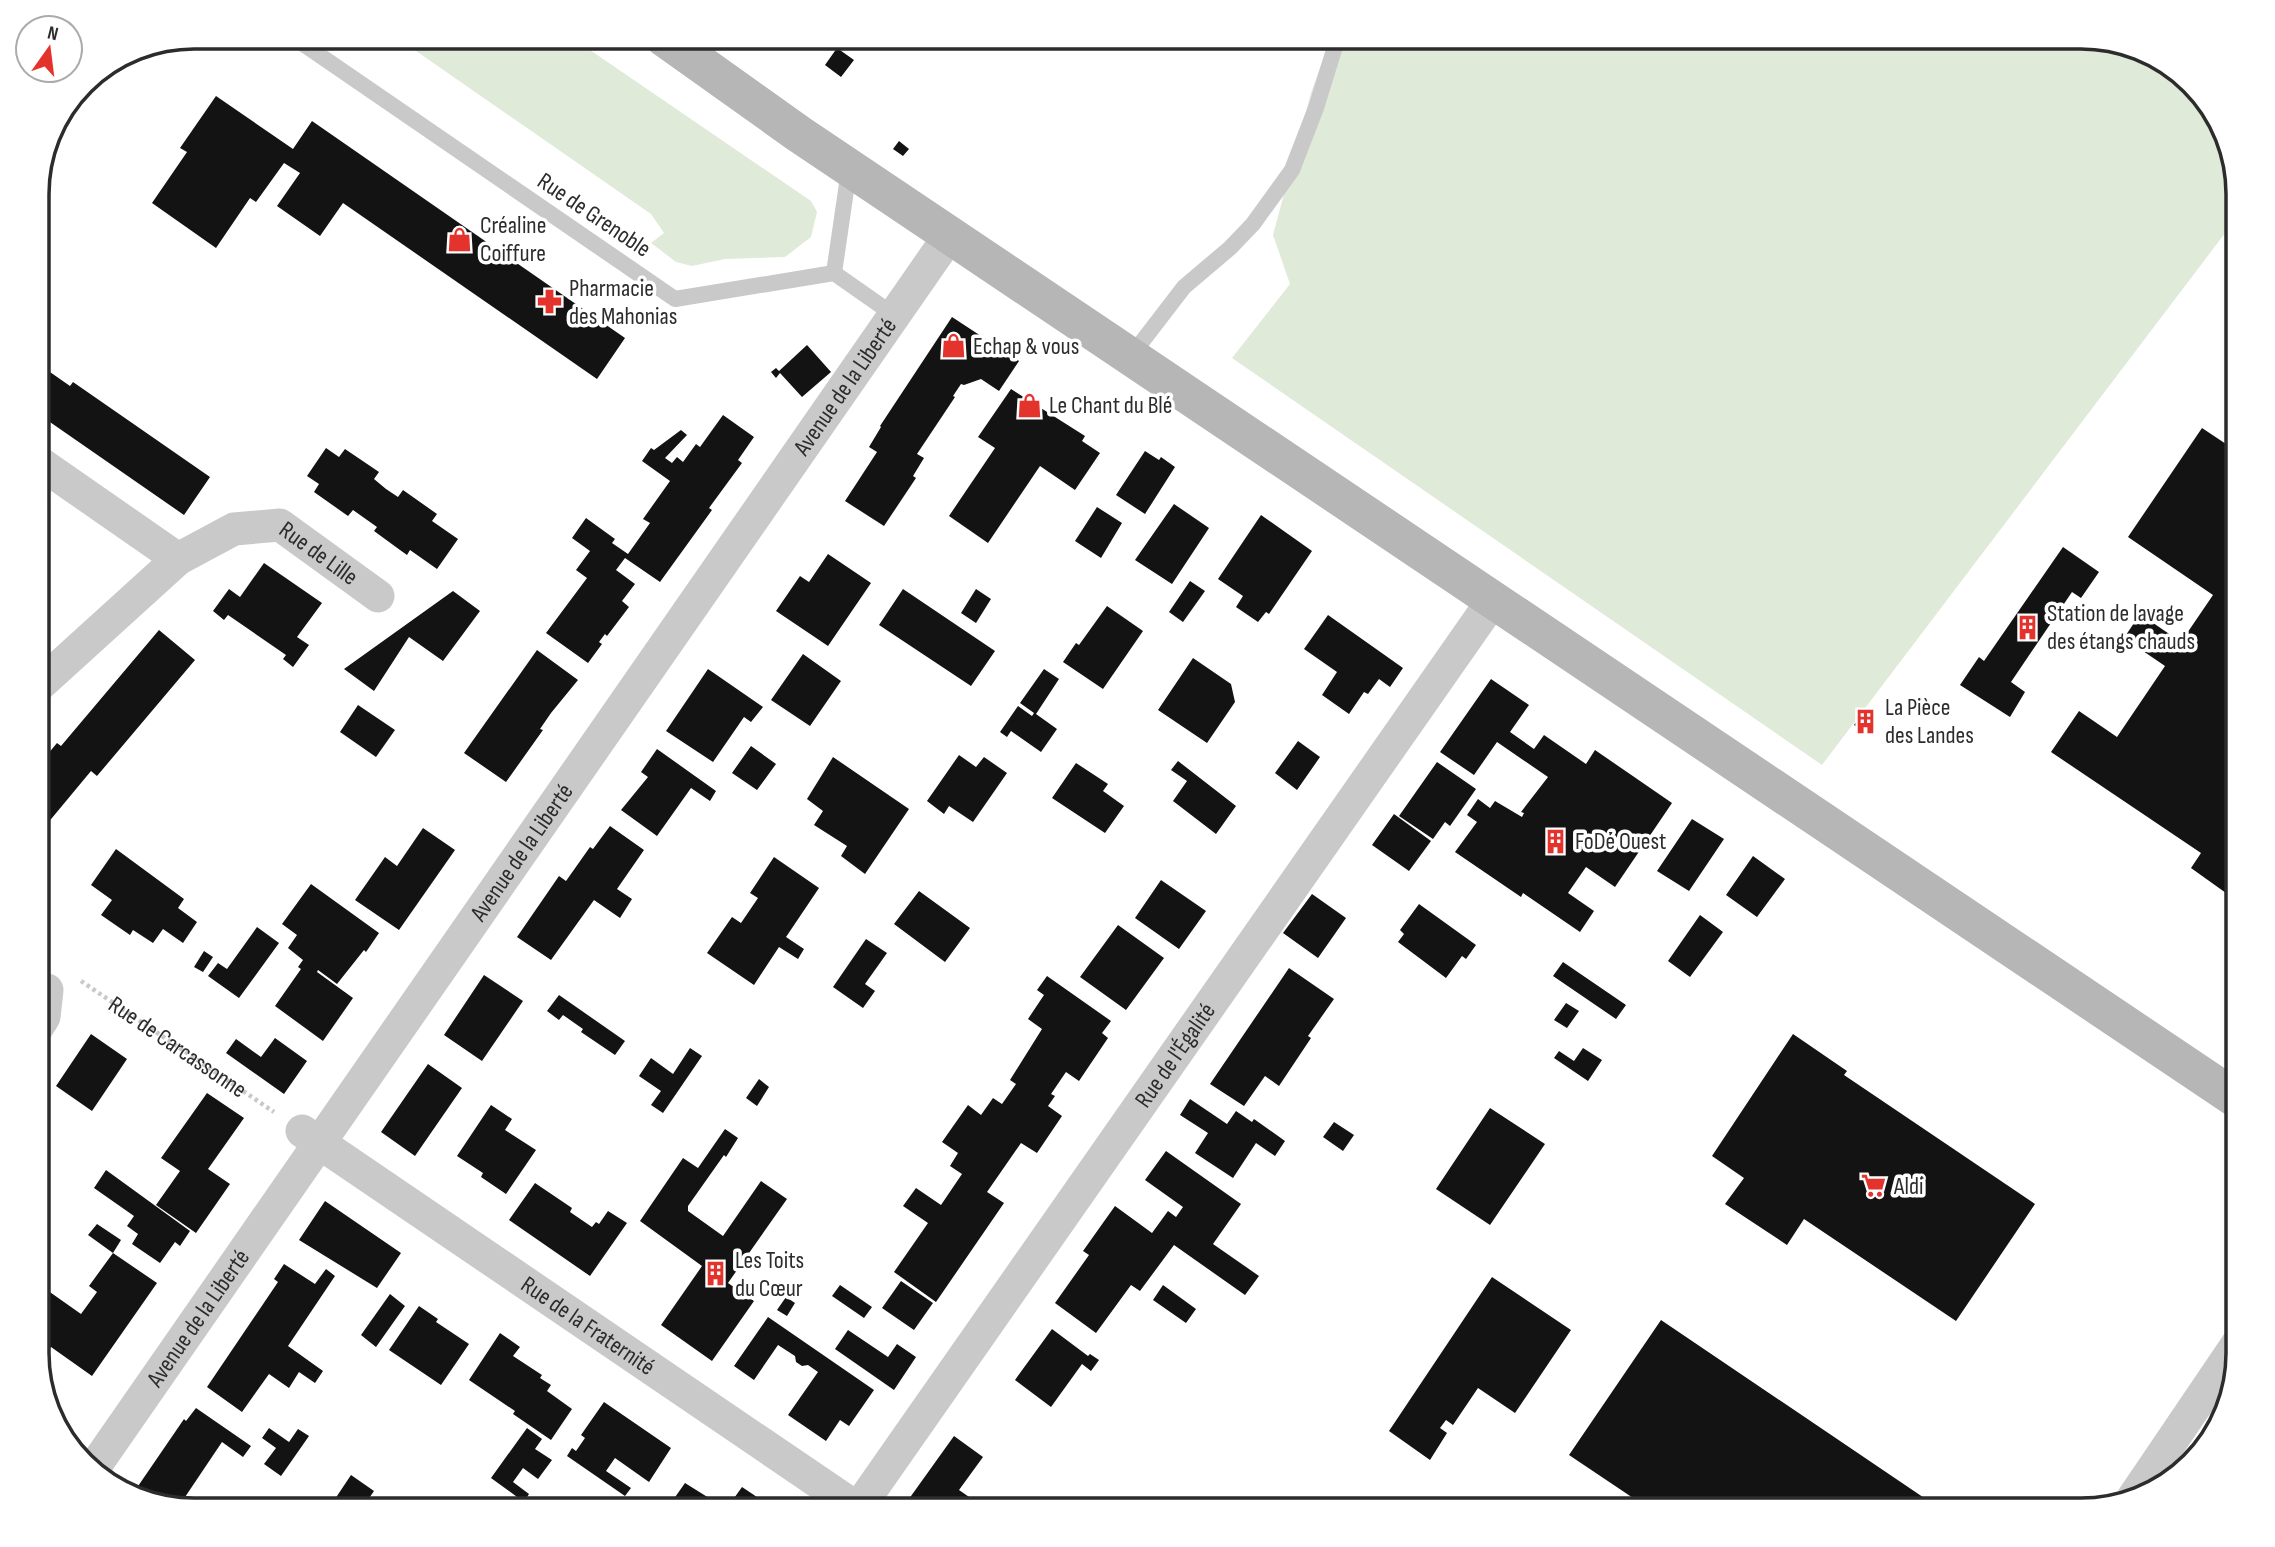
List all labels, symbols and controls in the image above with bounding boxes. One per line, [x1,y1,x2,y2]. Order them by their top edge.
north arrow [14,14,84,84]
text: N [45,22,60,46]
street label: Rue de Grenoble [532,166,656,264]
place label: Créaline Coiffure [480,211,546,268]
shop icon: Créaline Coiffure [446,225,474,253]
place label: Pharmacie des Mahonias [569,274,677,331]
pharmacy icon: Pharmacie des Mahonias [535,288,563,316]
street label: Avenue de la Liberté [787,312,903,461]
shop icon: Echap & vous [939,332,967,360]
place label: Echap & vous [973,332,1079,361]
shop icon: Le Chant du Blé [1015,391,1043,419]
place label: Le Chant du Blé [1049,391,1172,420]
street label: Rue de Lille [274,515,364,591]
place label: Station de lavage des étangs chauds [2047,599,2195,656]
building icon: Station de lavage des étangs chauds [2013,613,2041,641]
place label: La Pièce des Landes [1885,693,1974,750]
building icon: La Pièce des Landes [1851,707,1879,735]
street label: Avenue de la Liberté [463,778,579,927]
building icon: FoDé Ouest [1541,827,1569,855]
place label: FoDé Ouest [1575,827,1666,856]
street label: Rue de Carcassonne [103,990,252,1104]
street label: Rue de l'Égalité [1128,997,1221,1113]
supermarket icon: Aldi [1860,1172,1888,1200]
place label: Aldi [1893,1172,1924,1201]
street label: Avenue de la Liberté [140,1244,256,1393]
place label: Les Toits du Cœur [735,1246,804,1303]
building icon: Les Toits du Cœur [701,1260,729,1288]
street label: Rue de la Fraternité [516,1270,661,1381]

